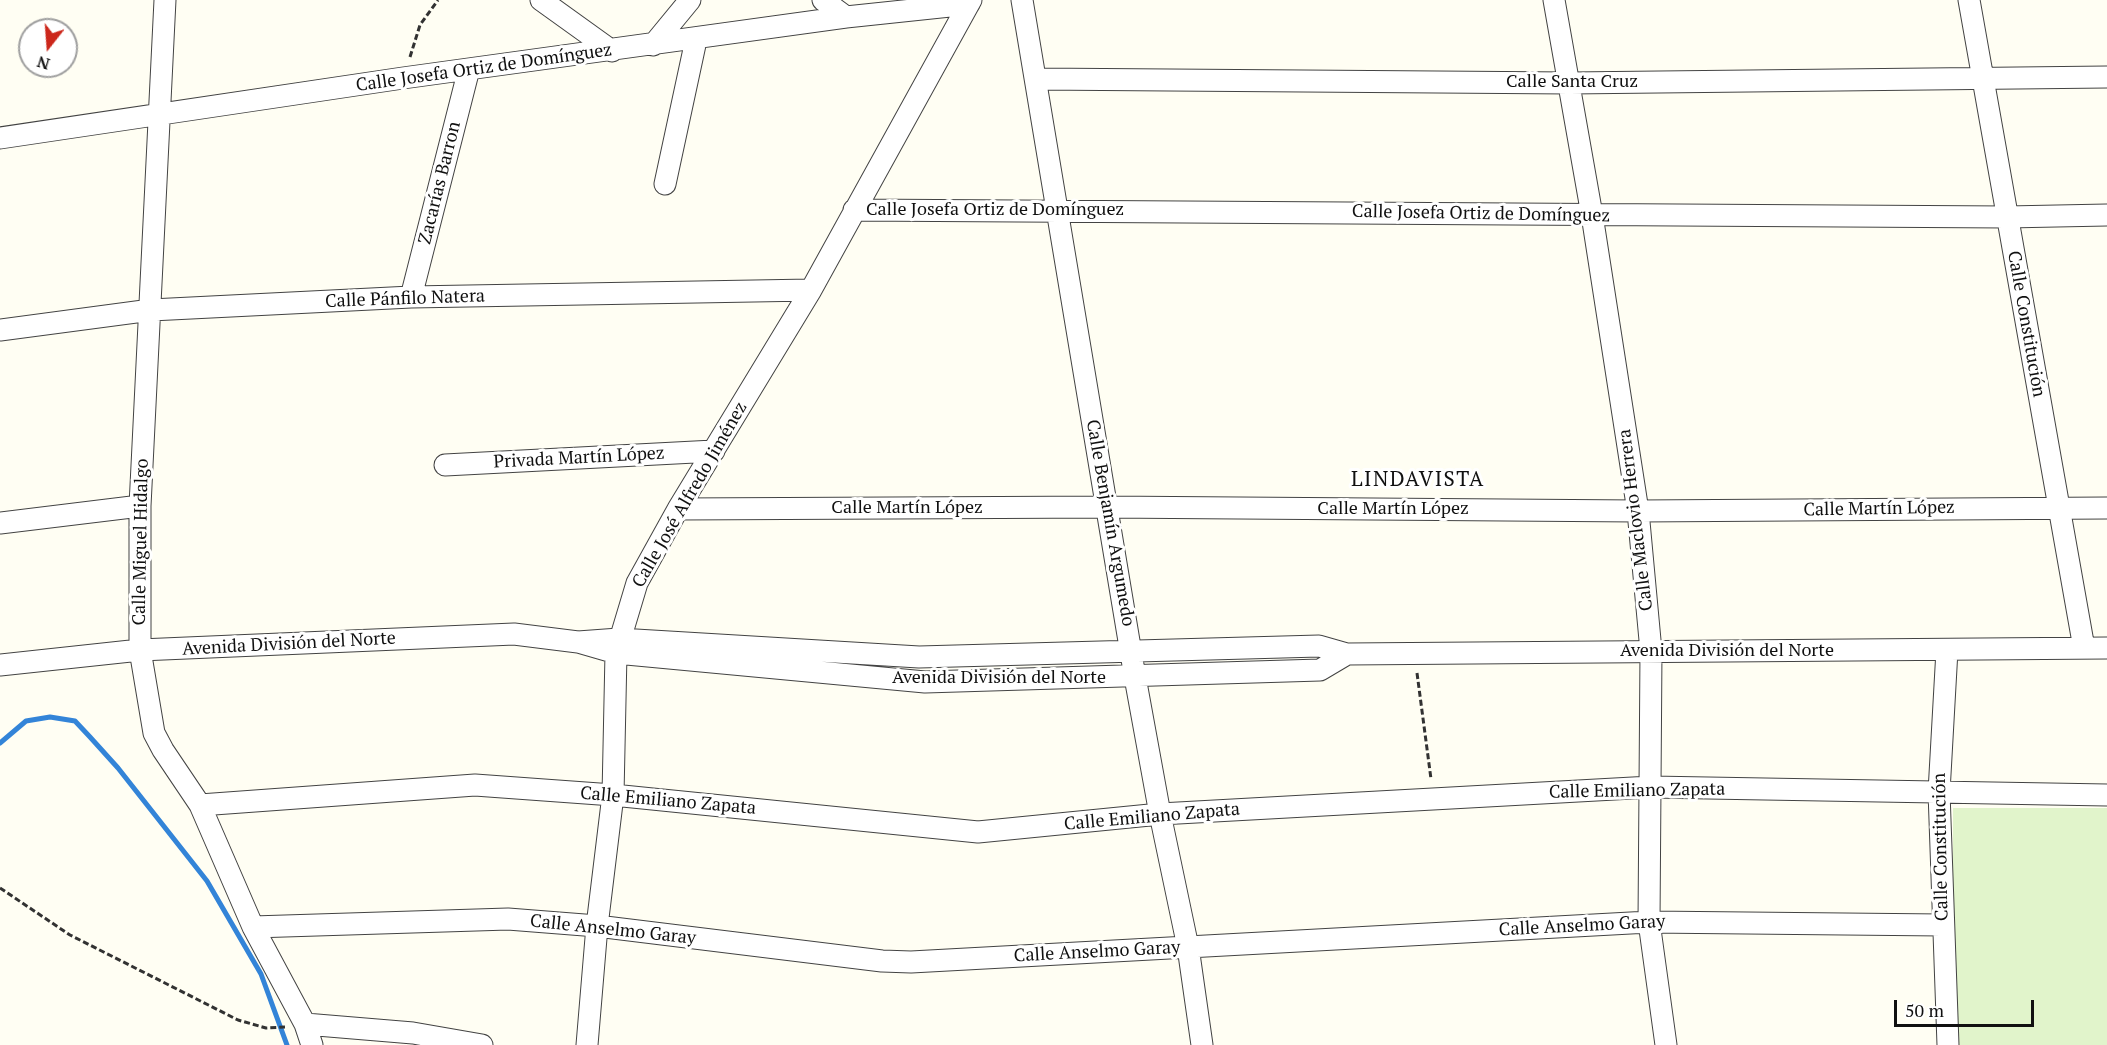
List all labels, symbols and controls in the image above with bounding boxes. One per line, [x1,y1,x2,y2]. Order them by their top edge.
north arrow [18,18,78,78]
street label: Calle Josefa Ortiz de Domínguez [355,39,613,97]
text: N [34,51,52,76]
street label: Calle Santa Cruz [1506,71,1638,93]
street label: Zacarías Barron [414,119,466,247]
street label: Calle Josefa Ortiz de Domínguez [866,199,1124,221]
street label: Calle Josefa Ortiz de Domínguez [1352,201,1610,227]
street label: Calle Constitución [2003,249,2049,399]
street label: Calle Pánfilo Natera [325,285,485,313]
street label: Calle José Alfredo Jiménez [628,398,752,592]
street label: Calle Benjamín Argumedo [1081,418,1139,628]
street label: Calle Maclovio Herrera [1614,428,1658,612]
street label: Privada Martín López [493,443,665,473]
street label: Calle Miguel Hidalgo [129,458,153,626]
district label: LINDAVISTA [1351,467,1485,493]
street label: Calle Martín López [831,497,983,519]
street label: Calle Martín López [1803,497,1955,521]
street label: Calle Martín López [1317,498,1469,520]
street label: Avenida División del Norte [182,628,396,660]
street label: Avenida División del Norte [1620,640,1834,662]
street label: Avenida División del Norte [892,667,1106,689]
street label: Calle Constitución [1929,773,1953,921]
street label: Calle Emiliano Zapata [1549,779,1725,803]
street label: Calle Emiliano Zapata [579,783,757,819]
street label: Calle Emiliano Zapata [1063,799,1241,835]
street label: Calle Anselmo Garay [529,911,697,949]
street label: Calle Anselmo Garay [1498,911,1666,941]
street label: Calle Anselmo Garay [1013,937,1181,967]
scale bar [1897,988,2036,1026]
text: 50 m [1905,998,1944,1022]

